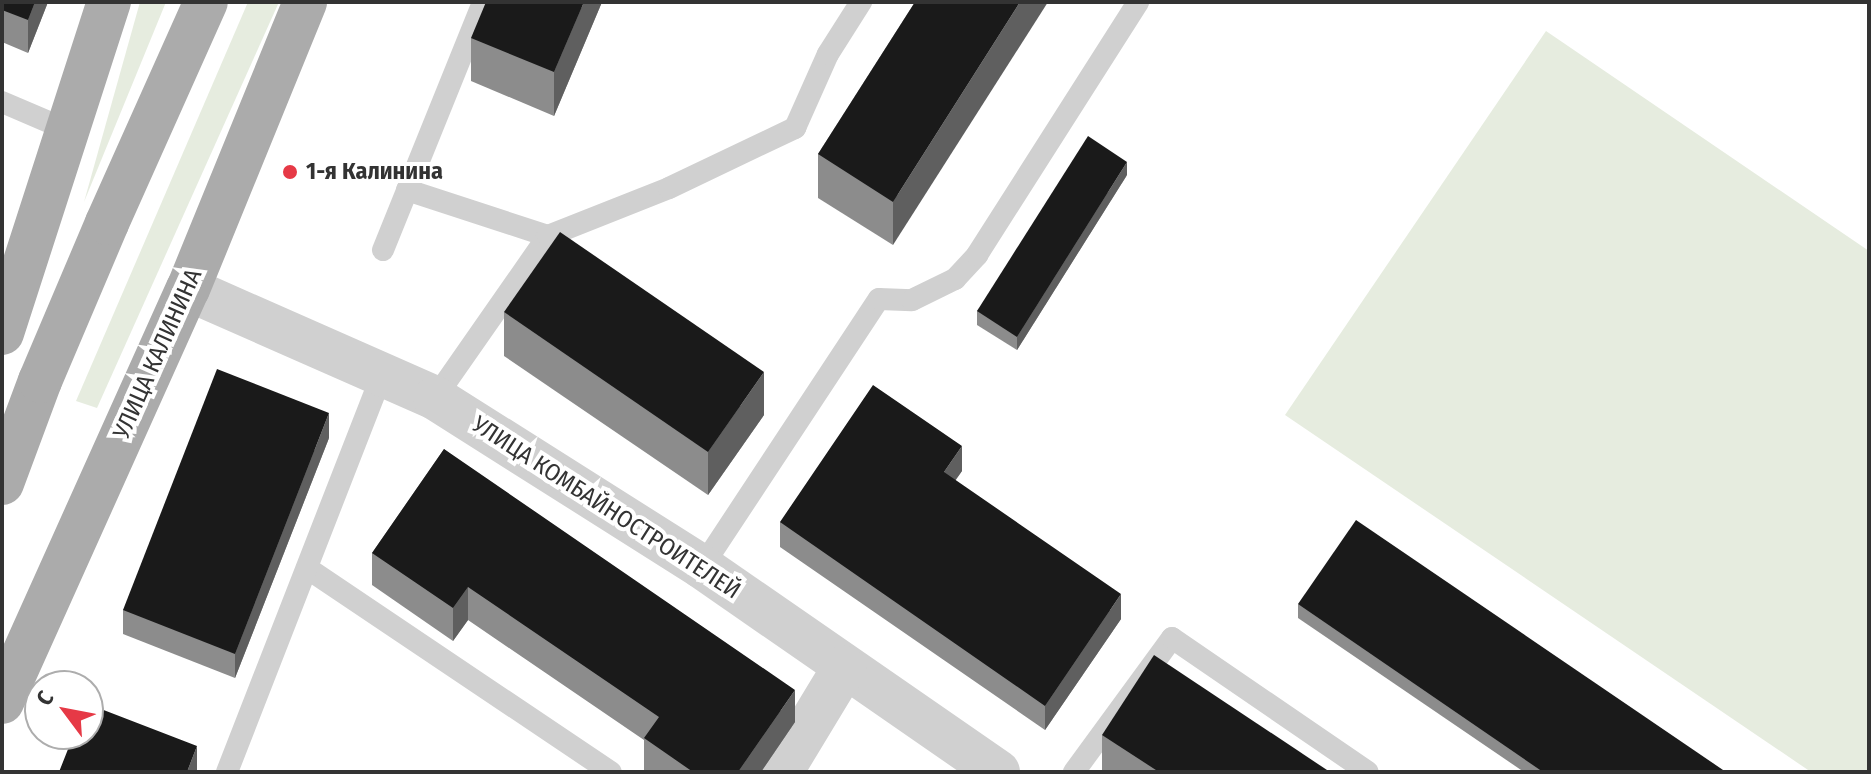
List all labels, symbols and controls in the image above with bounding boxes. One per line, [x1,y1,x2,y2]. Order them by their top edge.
place label: 1-я Калинина [306,158,443,186]
marker: 1-я Калинина [281,163,299,181]
street label: УЛИЦА КАЛИНИНА [108,265,208,443]
street label: УЛИЦА КОМБАЙНОСТРОИТЕЛЕЙ [467,410,745,606]
north arrow [24,670,104,750]
text: С [30,686,59,710]

